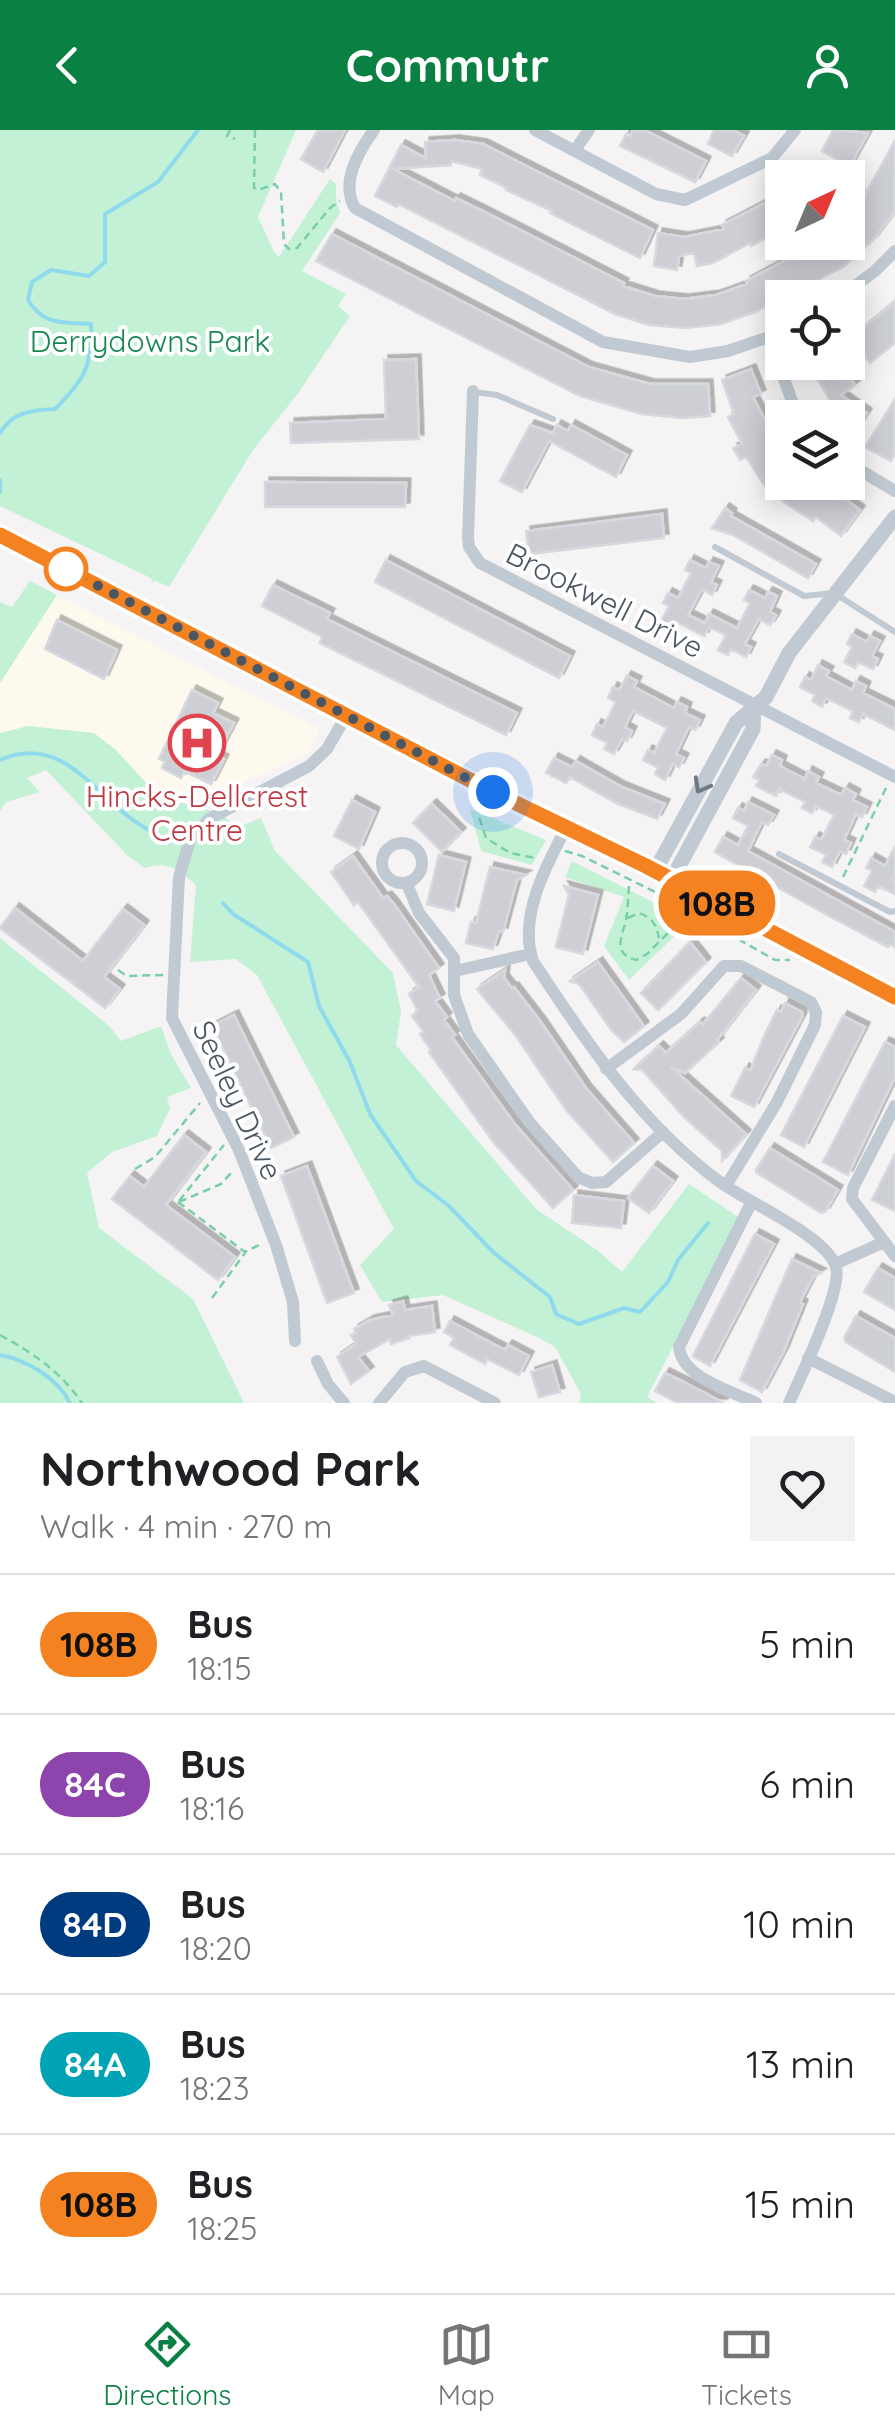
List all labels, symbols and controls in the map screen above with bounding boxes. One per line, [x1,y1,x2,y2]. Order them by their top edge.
text: Commutr [346,37,549,93]
icon: back [40,38,95,93]
icon: person [800,38,855,93]
north arrow [765,160,865,260]
map controls [765,160,865,500]
button: locate [765,280,865,380]
park label: Derrydowns Park [30,322,270,360]
button: layers [765,400,865,500]
street label: Brookwell Drive [500,534,710,666]
unlabelled marker [45,548,87,590]
hospital icon: Hincks-Dellcrest Centre [167,713,227,773]
your location [468,767,518,817]
one-way arrow [694,776,714,794]
place label: Hincks-Dellcrest Centre [86,777,308,849]
line badge: 108B [647,870,787,936]
text: 108B [678,881,756,925]
street label: Seeley Drive [185,1014,291,1186]
button: heart [750,1436,855,1541]
text: Northwood Park [40,1438,421,1498]
text: Walk · 4 min · 270 m [40,1506,333,1546]
text: Bus [187,1600,253,1648]
text: 5 min [759,1620,855,1668]
text: 108B [60,1622,137,1666]
text: 18:15 [187,1648,252,1688]
text: Bus [180,1740,246,1788]
text: 6 min [759,1760,855,1808]
text: 84C [64,1762,126,1806]
text: 18:16 [180,1788,244,1828]
text: Bus [180,1880,246,1928]
text: 10 min [743,1900,855,1948]
text: 84D [63,1902,127,1946]
text: 18:20 [180,1928,252,1968]
text: Bus [180,2020,246,2068]
text: 13 min [746,2040,855,2088]
text: 84A [64,2042,126,2086]
text: 18:23 [180,2068,250,2108]
text: Bus [187,2160,253,2208]
text: 15 min [745,2180,855,2228]
text: 108B [60,2182,137,2226]
text: 18:25 [187,2208,258,2248]
tab: Directions [103,2317,231,2412]
tab: Map [438,2317,495,2412]
tab: Tickets [701,2317,792,2412]

